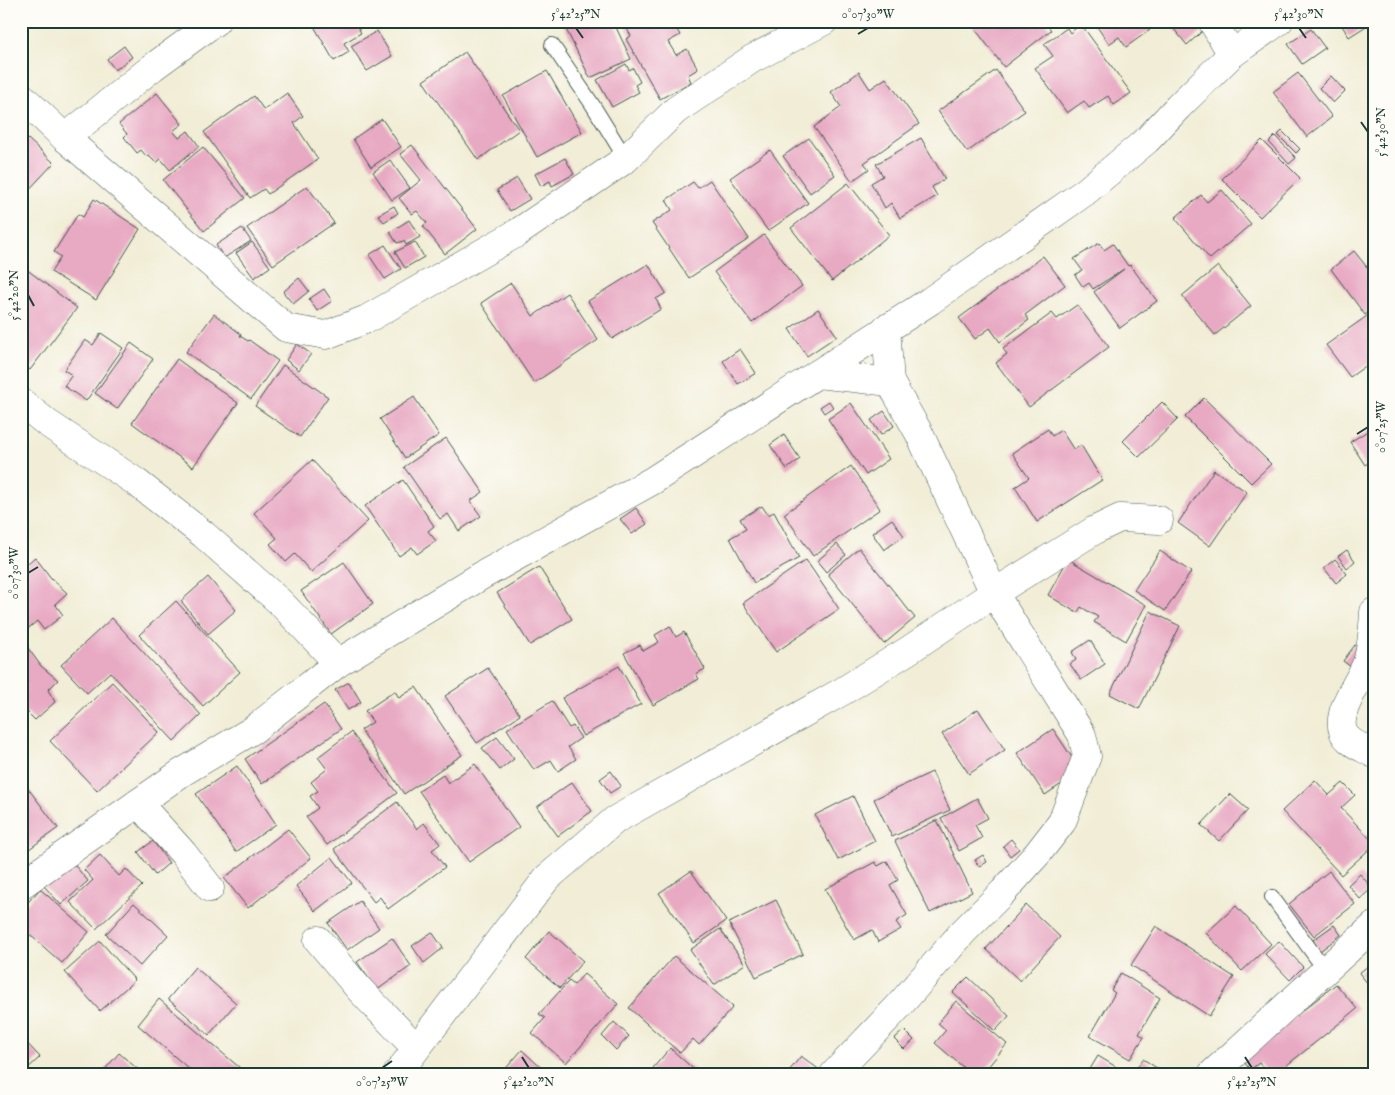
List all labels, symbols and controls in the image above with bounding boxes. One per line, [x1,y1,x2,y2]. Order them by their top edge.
text: 5°42'25"N [551,7,601,22]
text: 0°07'30"W [842,7,895,22]
text: 5°42'30"N [1274,7,1324,22]
text: 5°42'30"N [1374,107,1389,157]
text: 5°42'20"N [7,269,22,320]
text: 0°07'25"W [1374,401,1389,453]
text: 0°07'30"W [7,546,22,599]
text: 0°07'25"W [356,1075,408,1090]
text: 5°42'20"N [504,1075,555,1090]
text: 5°42'25"N [1227,1075,1277,1090]

